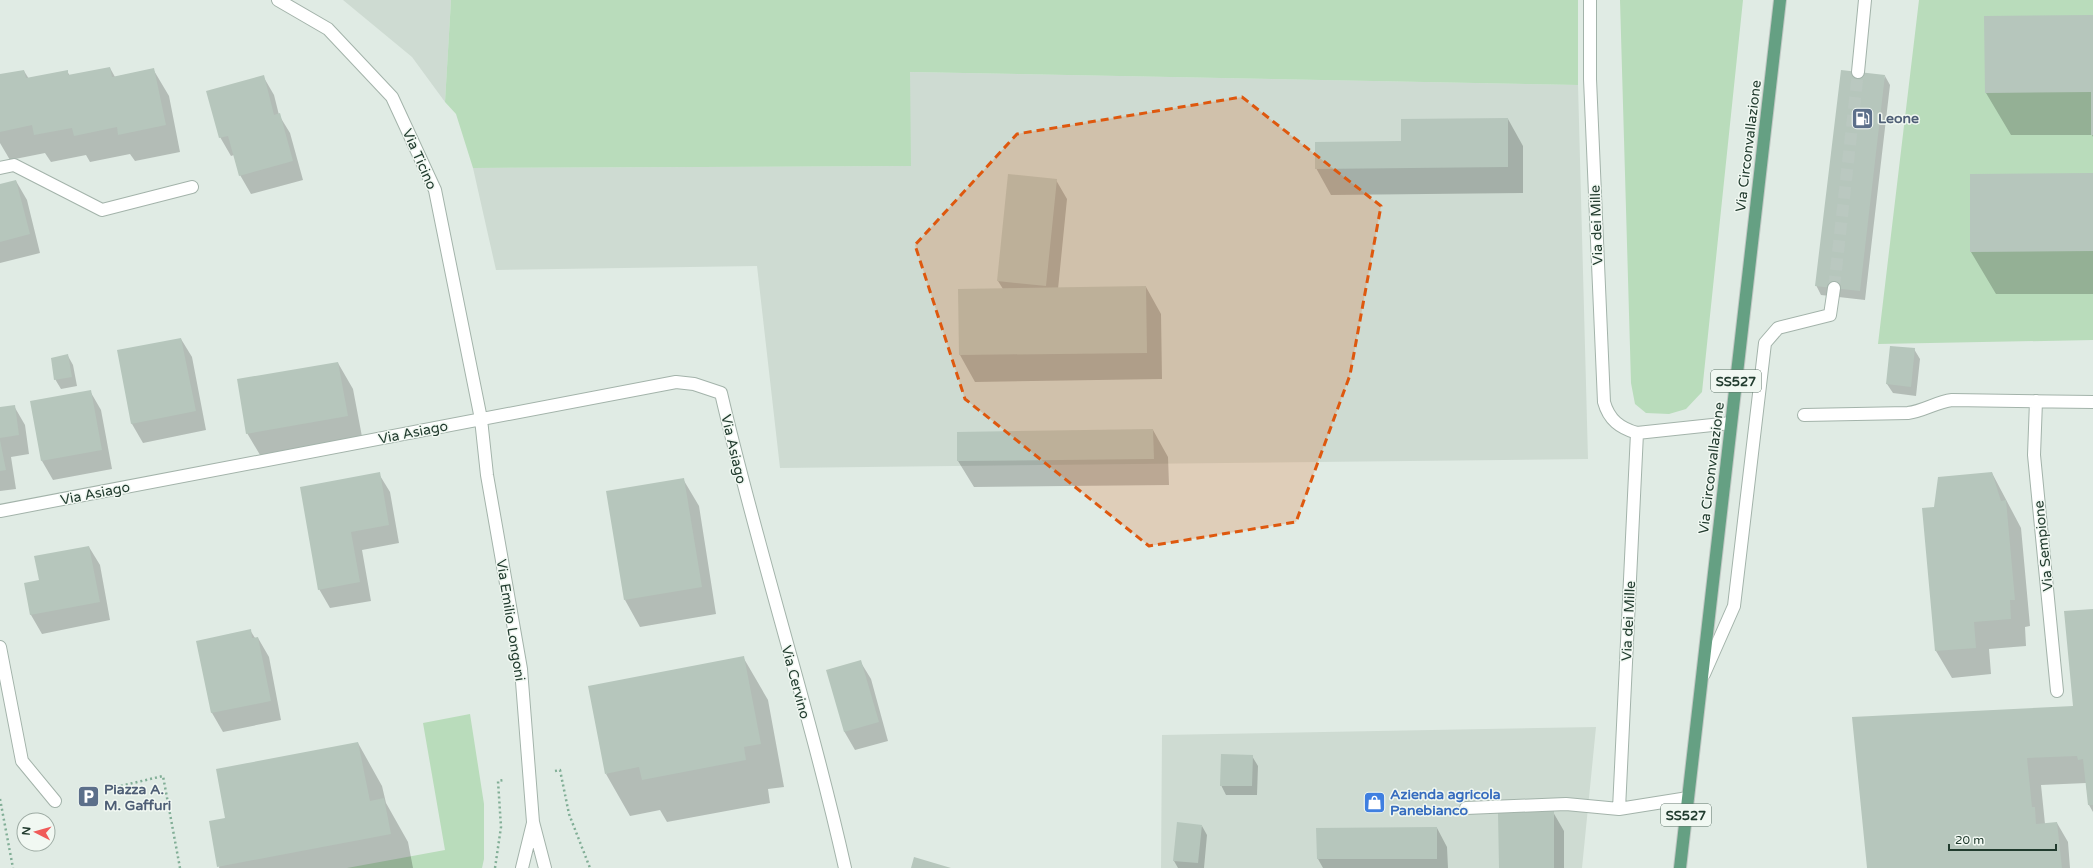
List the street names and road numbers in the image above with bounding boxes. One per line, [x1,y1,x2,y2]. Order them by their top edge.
street label: Via Circonvallazione [1732,79,1765,213]
street label: Via Ticino [399,126,440,192]
street label: Via dei Mille [1587,185,1606,265]
road number: SS527 [1711,370,1761,392]
street label: Via Circonvallazione [1695,401,1728,535]
street label: Via Asiago [717,413,750,485]
street label: Via Asiago [377,417,449,448]
street label: Via Asiago [59,478,131,509]
street label: Via Sempione [2030,500,2057,592]
street label: Via Emilio Longoni [492,558,529,682]
street label: Via dei Mille [1618,580,1639,662]
street label: Via Cervino [778,644,813,721]
road number: SS527 [1661,804,1711,826]

